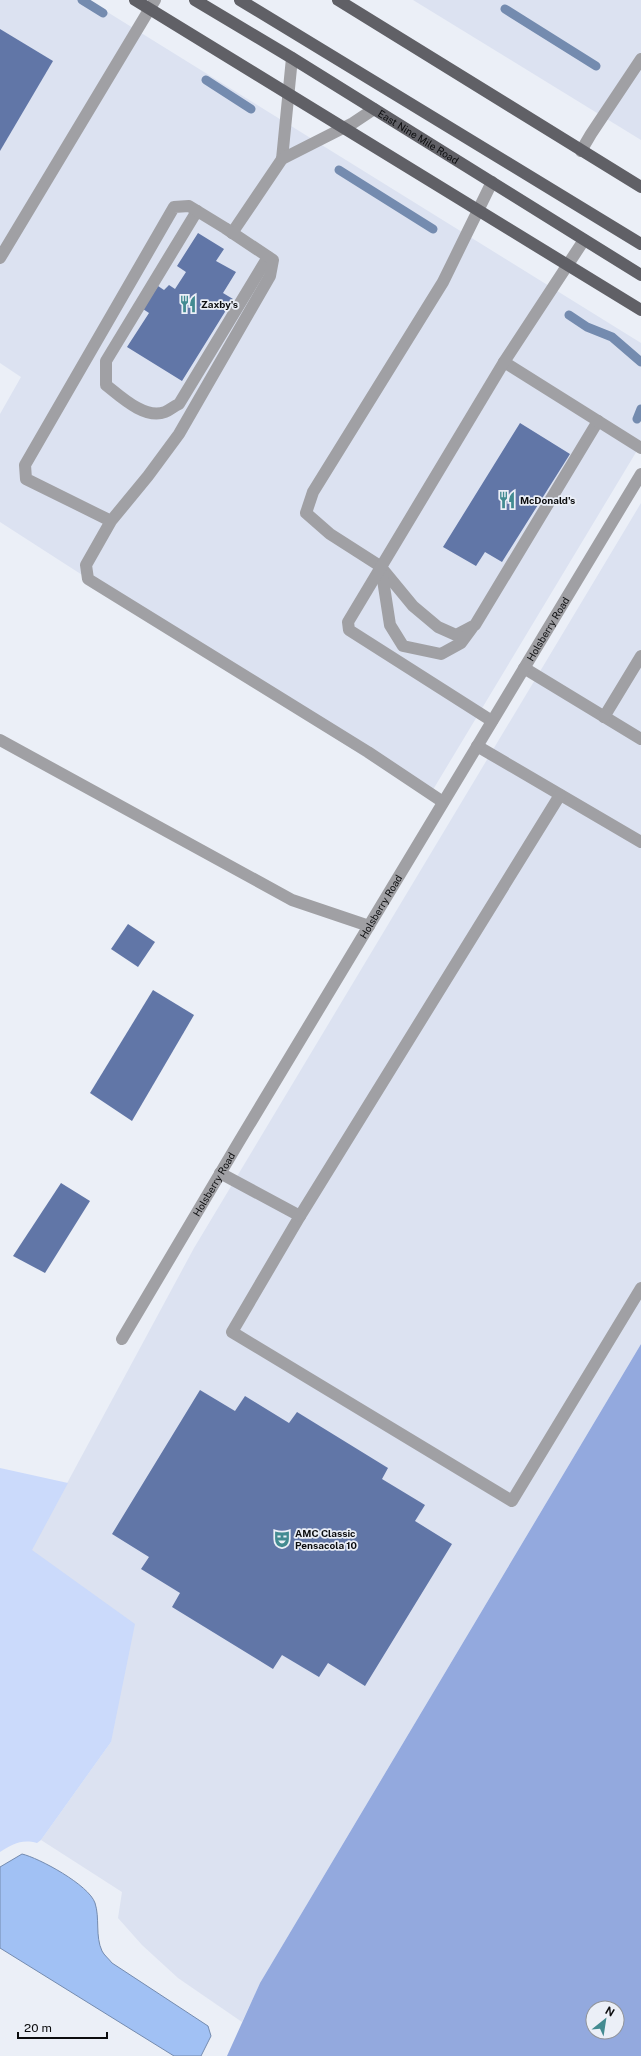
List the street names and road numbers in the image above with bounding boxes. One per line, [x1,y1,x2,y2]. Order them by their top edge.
street label: East Nine Mile Road [376,107,461,166]
street label: Holsberry Road [524,595,572,663]
street label: Holsberry Road [357,872,404,940]
street label: Holsberry Road [190,1150,237,1218]

